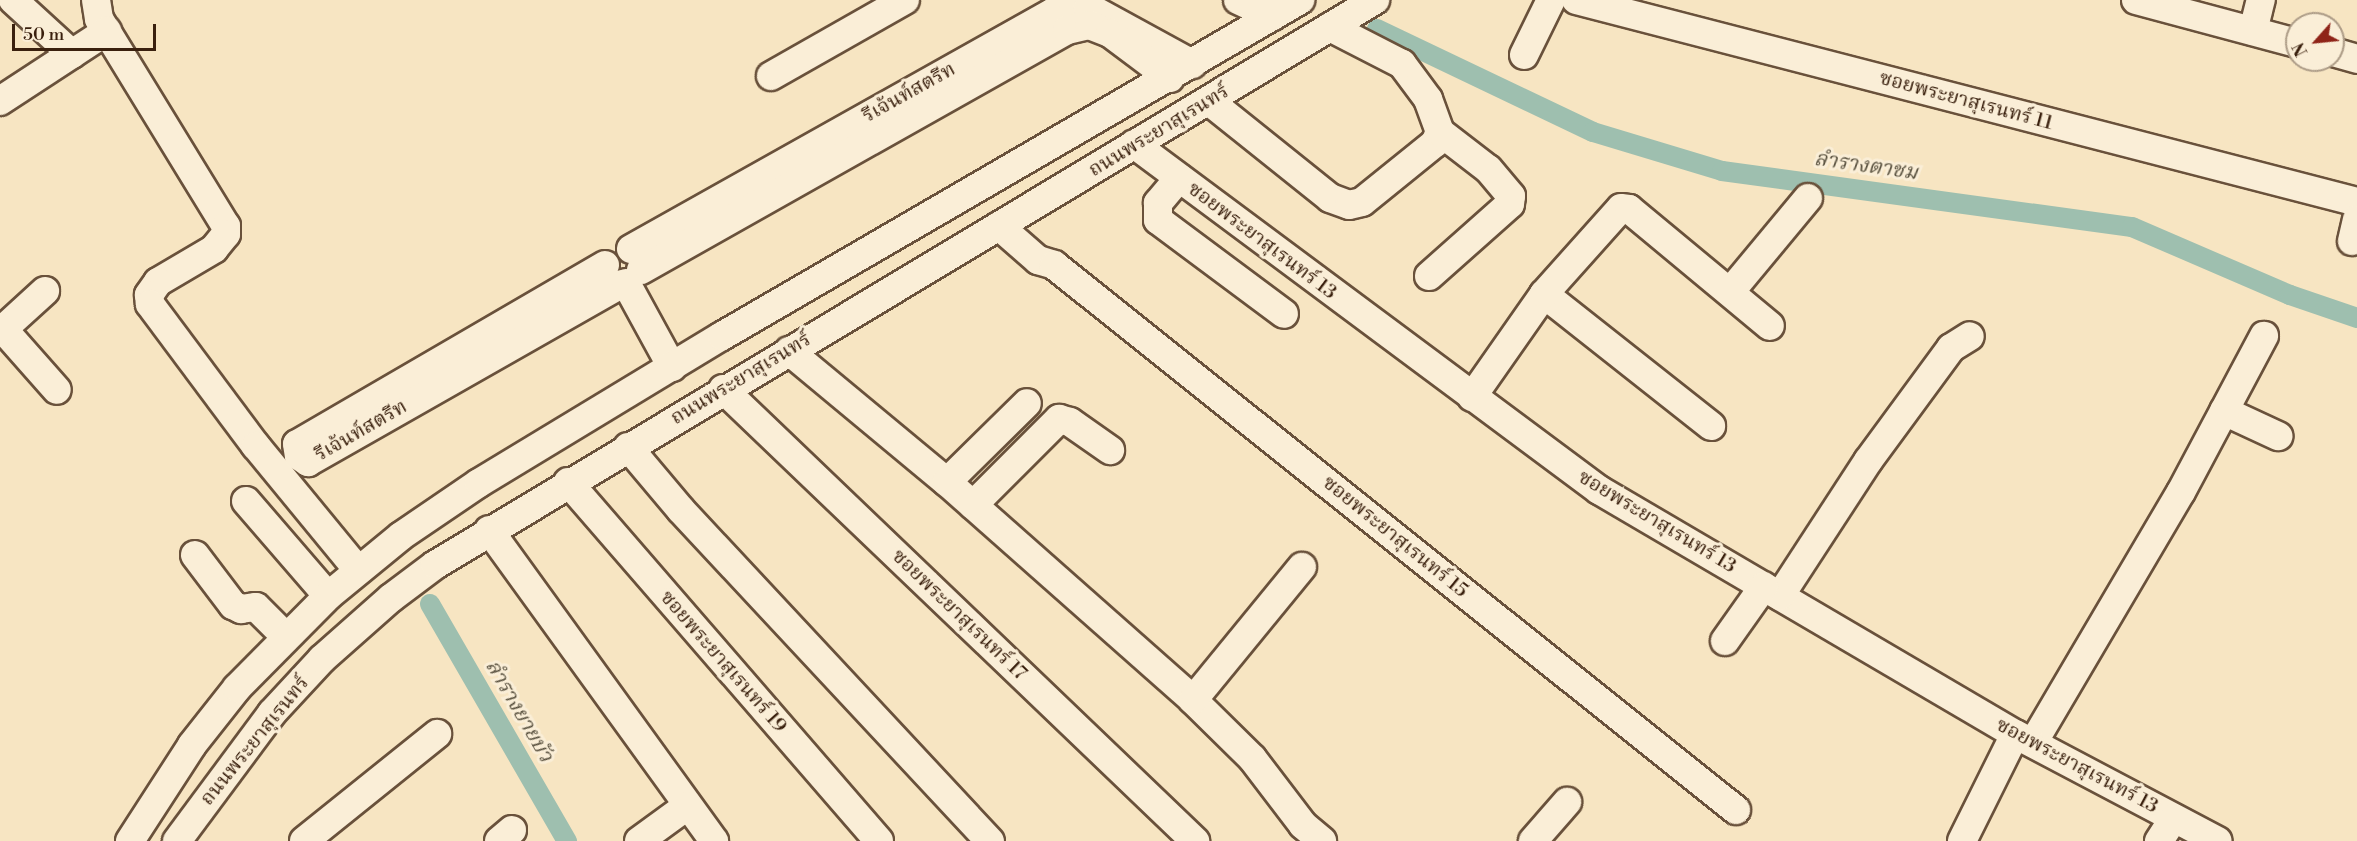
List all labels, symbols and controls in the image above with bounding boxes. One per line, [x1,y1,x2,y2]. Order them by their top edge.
scale bar [15,12,159,50]
north arrow [2285,12,2345,72]
text: 50 m [23,23,64,46]
text: N [2289,39,2313,59]
street label: รีเจ้นท์สตรีท [858,58,960,128]
street label: ซอยพระยาสุเรนทร์ 11 [1877,66,2055,136]
street label: ถนนพระยาสุเรนทร์ [1084,80,1234,182]
water label: ลำรางตาชม [1813,146,1919,186]
street label: ซอยพระยาสุเรนทร์ 13 [1183,177,1341,305]
street label: ถนนพระยาสุเรนทร์ [666,328,816,430]
street label: รีเจ้นท์สตรีท [311,395,411,467]
street label: ซอยพระยาสุเรนทร์ 13 [1574,465,1740,579]
street label: ซอยพระยาสุเรนทร์ 15 [1317,471,1473,603]
street label: ซอยพระยาสุเรนทร์ 17 [886,544,1032,686]
street label: ซอยพระยาสุเรนทร์ 19 [655,586,791,738]
water label: ลำรางยายบัว [480,656,558,766]
street label: ถนนพระยาสุเรนทร์ [195,671,315,811]
street label: ซอยพระยาสุเรนทร์ 13 [1992,713,2162,819]

